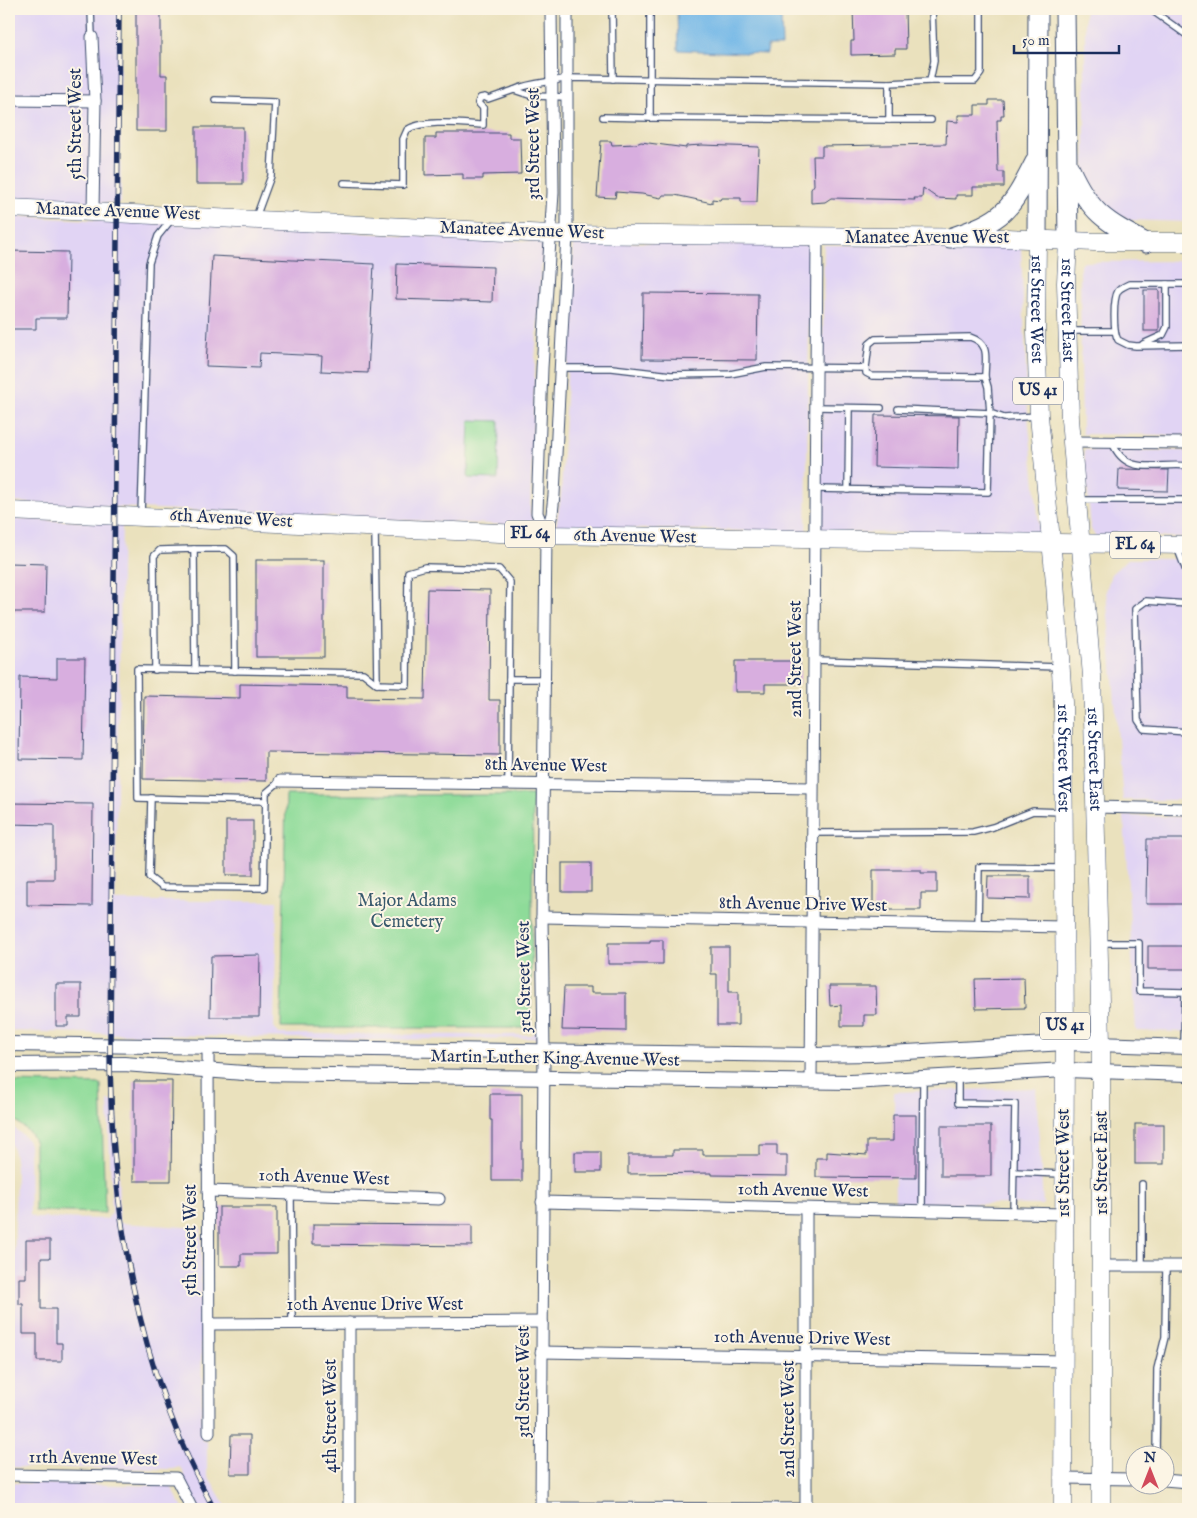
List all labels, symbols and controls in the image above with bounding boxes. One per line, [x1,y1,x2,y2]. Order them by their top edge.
scale bar [1014,22,1120,54]
text: 50 m [1022,31,1050,50]
street label: 5th Street West [65,68,88,180]
street label: 3rd Street West [523,88,546,200]
street label: Manatee Avenue West [35,198,201,226]
street label: Manatee Avenue West [439,217,605,245]
street label: Manatee Avenue West [845,227,1009,250]
street label: 1st Street West [1024,254,1049,364]
street label: 1st Street East [1054,257,1080,363]
road number: US 41 [1013,378,1063,404]
street label: 6th Avenue West [169,504,293,534]
road number: FL 64 [505,520,555,548]
street label: 6th Avenue West [573,524,697,550]
road number: FL 64 [1110,532,1160,558]
street label: 2nd Street West [785,600,808,718]
street label: 1st Street West [1052,703,1075,812]
street label: 1st Street East [1081,706,1107,812]
street label: 8th Avenue West [484,753,608,779]
park label: Major Adams Cemetery [358,890,456,934]
street label: 8th Avenue Drive West [719,892,887,918]
street label: 3rd Street West [513,921,537,1033]
road number: US 41 [1040,1012,1090,1040]
street label: Martin Luther King Avenue West [430,1045,680,1073]
street label: 1st Street West [1053,1109,1076,1217]
street label: 1st Street East [1091,1111,1114,1215]
street label: 10th Avenue West [258,1164,390,1192]
street label: 10th Avenue West [737,1178,869,1204]
street label: 5th Street West [180,1184,203,1296]
street label: 10th Avenue Drive West [287,1294,463,1317]
street label: 3rd Street West [513,1326,536,1438]
street label: 10th Avenue Drive West [713,1326,891,1352]
street label: 4th Street West [320,1359,343,1473]
street label: 2nd Street West [778,1360,801,1478]
street label: 11th Avenue West [28,1446,158,1472]
north arrow [1124,1446,1174,1496]
text: N [1143,1449,1156,1467]

